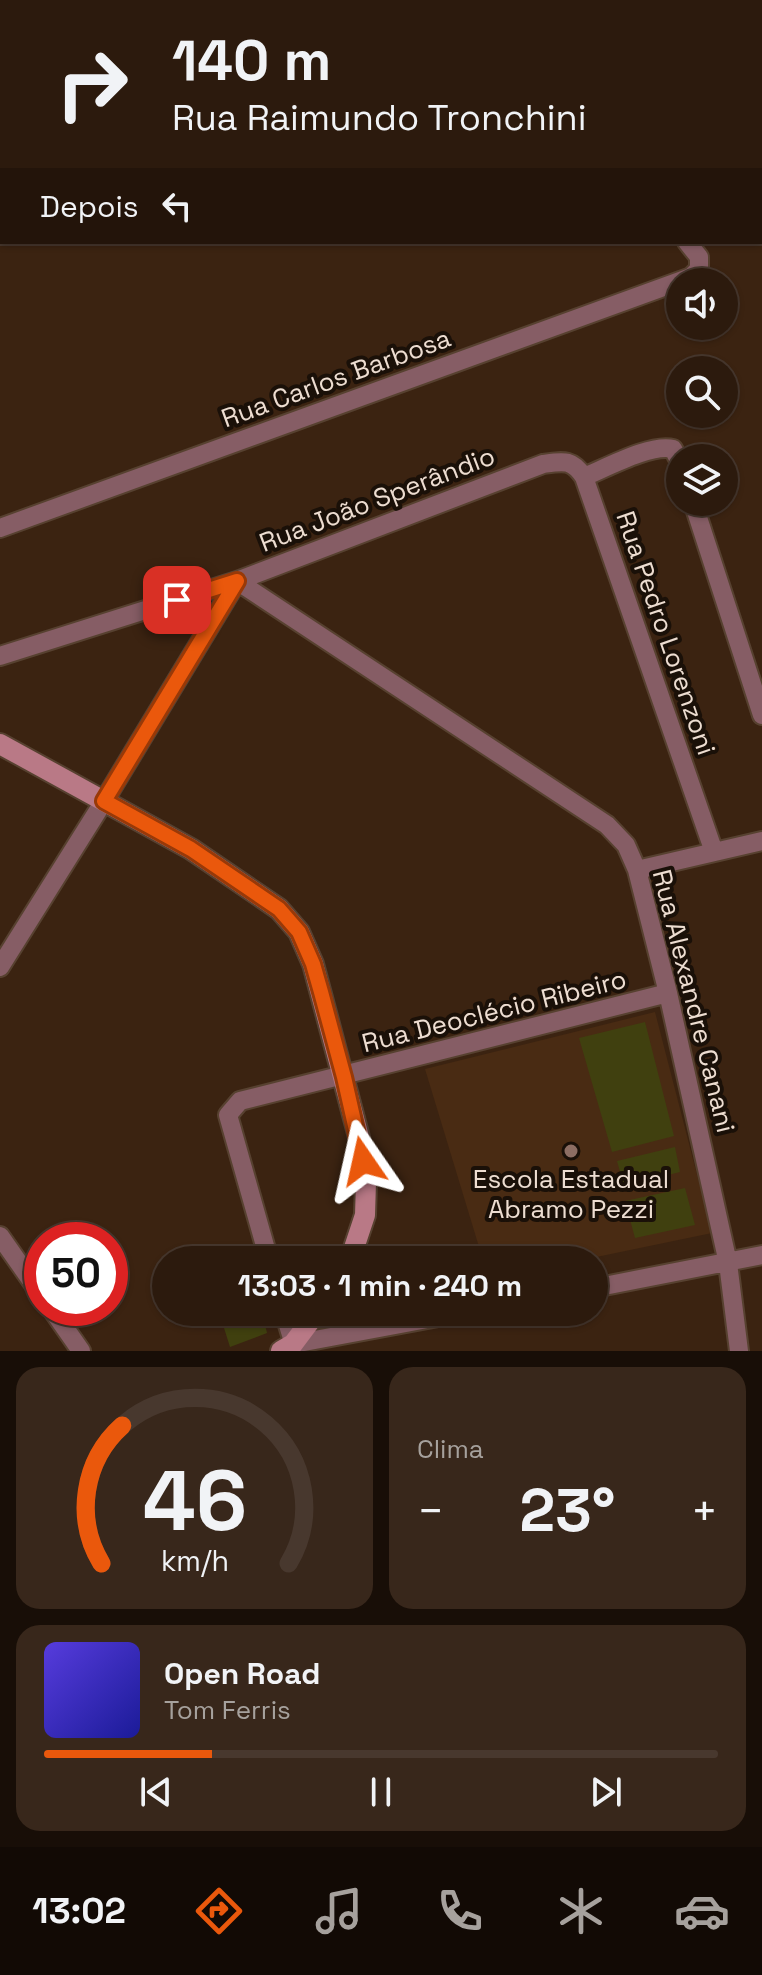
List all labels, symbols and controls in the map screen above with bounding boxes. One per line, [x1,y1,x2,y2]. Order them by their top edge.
text: 140 m [172,25,331,96]
icon: right [40,32,144,136]
text: Rua Raimundo Tronchini [172,95,586,141]
icon: left [155,184,199,228]
text: Depois [40,187,139,226]
map controls [666,268,738,516]
button: sound [666,268,738,340]
street label: Rua Carlos Barbosa [217,321,455,435]
button: search [666,356,738,428]
street label: Rua João Sperândio [254,438,500,560]
button: layers [666,444,738,516]
street label: Rua Pedro Lorenzoni [608,507,724,759]
pin [143,566,211,634]
icon: arrive [155,578,199,622]
street label: Rua Alexandre Canani [645,866,743,1136]
street label: Rua Deoclécio Ribeiro [358,962,630,1060]
position arrow [321,1119,405,1203]
marker: Escola Estadual Abramo Pezzi [562,1142,580,1160]
place label: Escola Estadual Abramo Pezzi [473,1162,669,1226]
speed limit sign: 50 [24,1222,128,1326]
text: 13:03 · 1 min · 240 m [238,1266,522,1305]
text: Clima [417,1432,484,1466]
text: 46 [142,1448,247,1554]
text: 23° [520,1472,615,1549]
text: − [417,1483,444,1539]
text: + [691,1483,718,1539]
text: km/h [160,1543,229,1579]
text: Open Road [164,1654,320,1693]
text: Tom Ferris [164,1693,291,1727]
icon: previous [134,1770,178,1814]
icon: pause [359,1770,403,1814]
icon: next [584,1770,628,1814]
icon: directions [191,1883,247,1939]
icon: music [311,1883,367,1939]
icon: phone [432,1883,488,1939]
icon: climate [553,1883,609,1939]
icon: car [674,1883,730,1939]
text: 13:02 [32,1888,126,1934]

